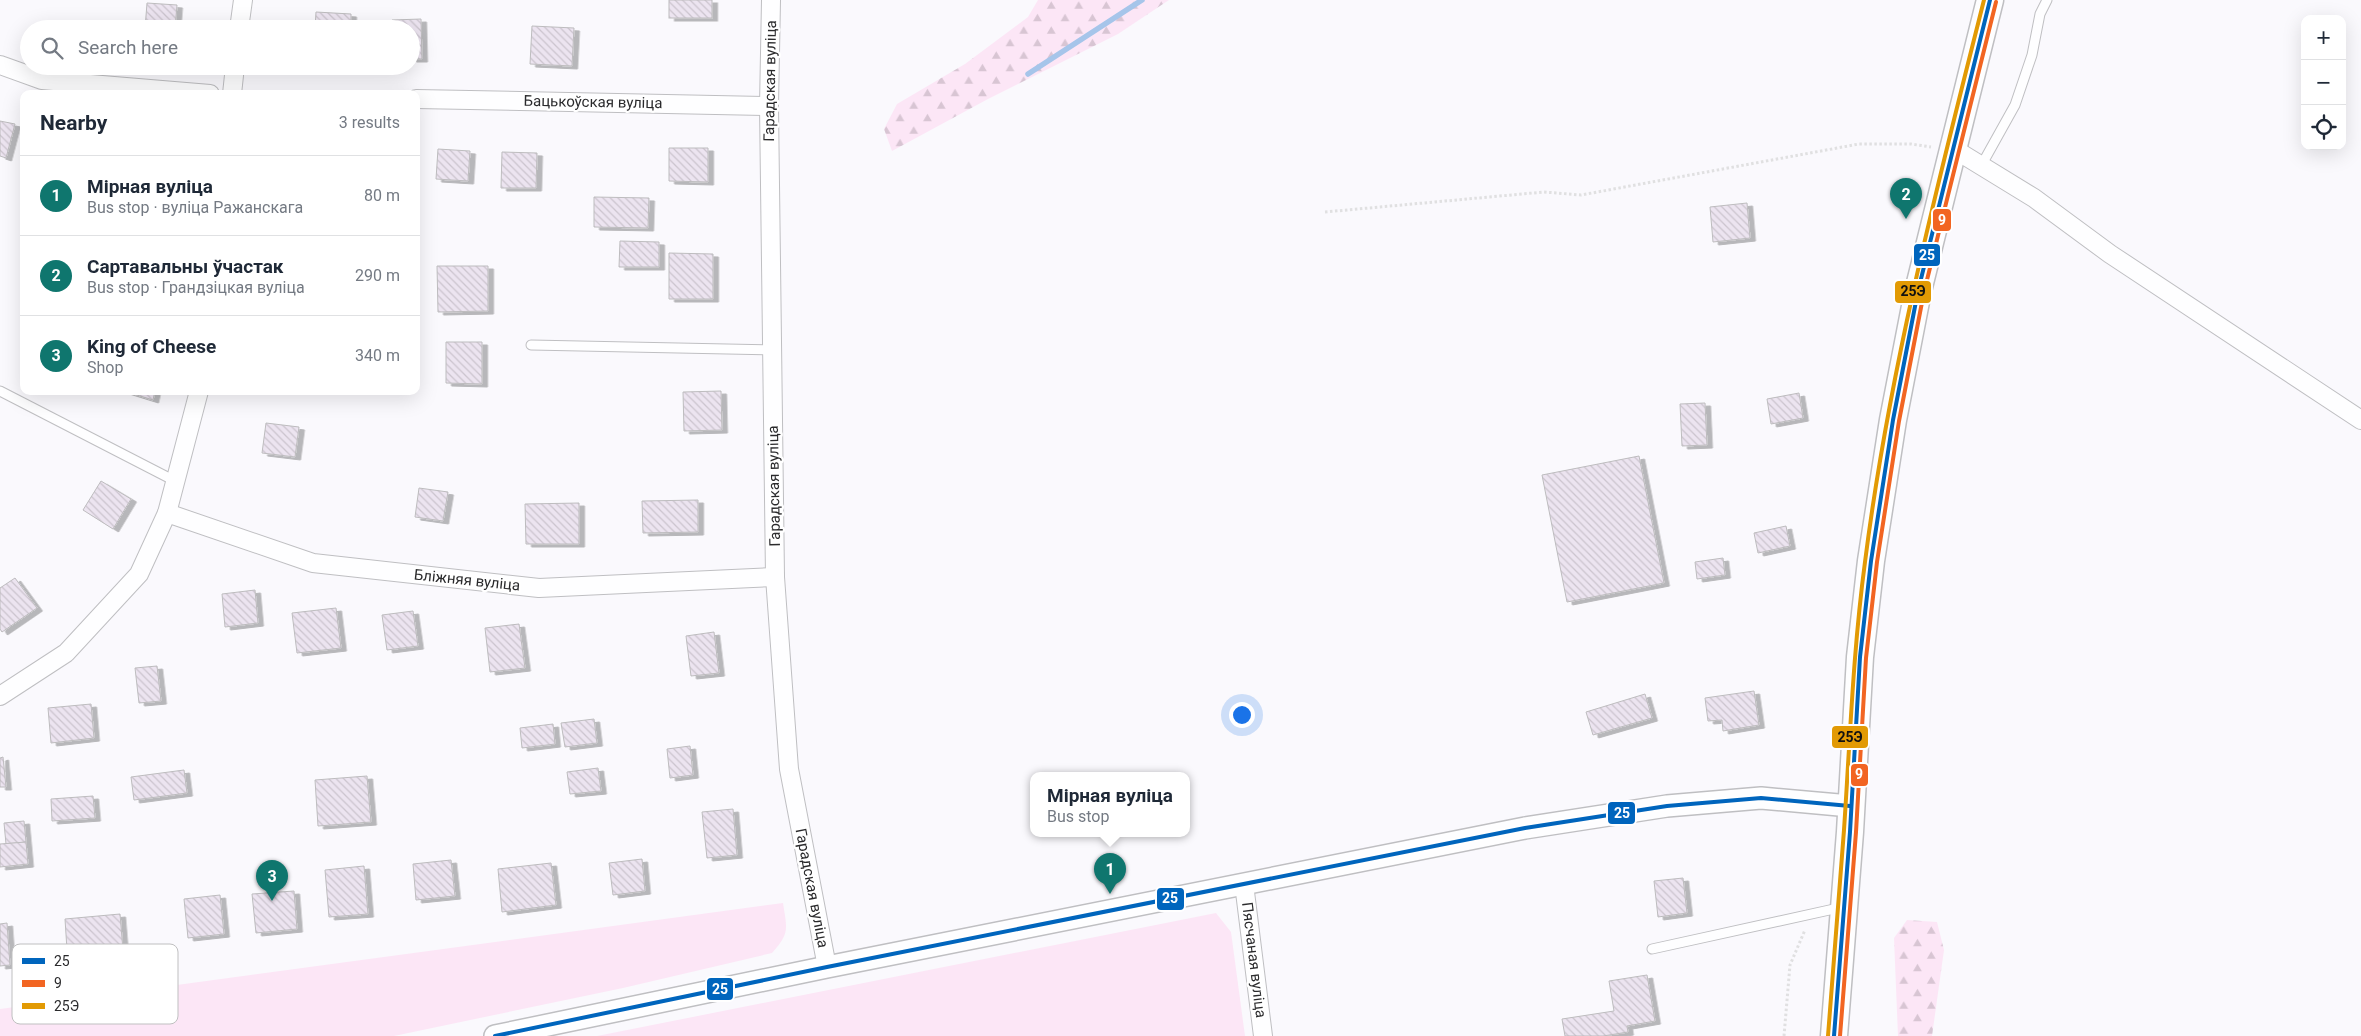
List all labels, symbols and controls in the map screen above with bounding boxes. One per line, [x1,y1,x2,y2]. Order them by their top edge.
map controls [2301,15,2346,150]
button: + [2301,15,2346,60]
search box [20,20,420,75]
street label: Гарадская вуліца [760,20,780,142]
icon: search [38,34,66,62]
text: Search here [78,36,178,59]
button: − [2301,60,2346,105]
street label: Бацькоўская вуліца [523,92,663,112]
button: locate [2301,105,2346,150]
text: Nearby [40,111,107,135]
text: 3 results [339,113,400,132]
text: Мірная вуліца [87,175,213,198]
pin: 2 [1890,178,1922,219]
text: 1 [51,186,61,205]
text: 80 m [364,186,400,205]
text: Bus stop · вуліца Ражанскага [87,198,303,217]
line badge: 9 [1932,208,1952,232]
text: 9 [1938,212,1946,228]
line badge: 25 [1913,243,1941,267]
text: 25 [1919,247,1935,263]
text: Сартавальны ўчастак [87,255,284,278]
text: 2 [51,266,61,285]
text: 290 m [355,266,400,285]
text: Bus stop · Грандзіцкая вуліца [87,278,305,297]
line badge: 25Э [1894,280,1932,304]
text: 25Э [1900,283,1926,299]
text: King of Cheese [87,335,216,358]
text: 3 [51,346,61,365]
text: 340 m [355,346,400,365]
text: Shop [87,358,123,377]
street label: Гарадская вуліца [764,425,784,547]
street label: Бліжняя вуліца [413,565,521,595]
your location [1229,702,1255,728]
line badge: 25Э [1831,725,1869,749]
text: 25Э [1837,729,1863,745]
line badge: 9 [1850,763,1869,787]
text: 9 [1855,766,1863,782]
popup [1030,772,1190,837]
text: Мірная вуліца [1047,784,1173,807]
line badge: 25 [1607,801,1636,825]
text: 25 [1614,805,1630,821]
text: Bus stop [1047,807,1109,826]
street label: Гарадская вуліца [792,827,832,949]
pin: 1 [1094,853,1126,894]
pin: 3 [256,860,288,901]
line badge: 25 [1156,887,1185,911]
text: 25 [1162,890,1178,906]
street label: Пясчаная вуліца [1238,901,1270,1019]
legend [12,944,178,1024]
text: 25 [54,953,70,969]
text: 9 [54,975,62,991]
line badge: 25 [706,977,734,1001]
text: 25 [712,981,728,997]
text: 25Э [54,998,79,1014]

